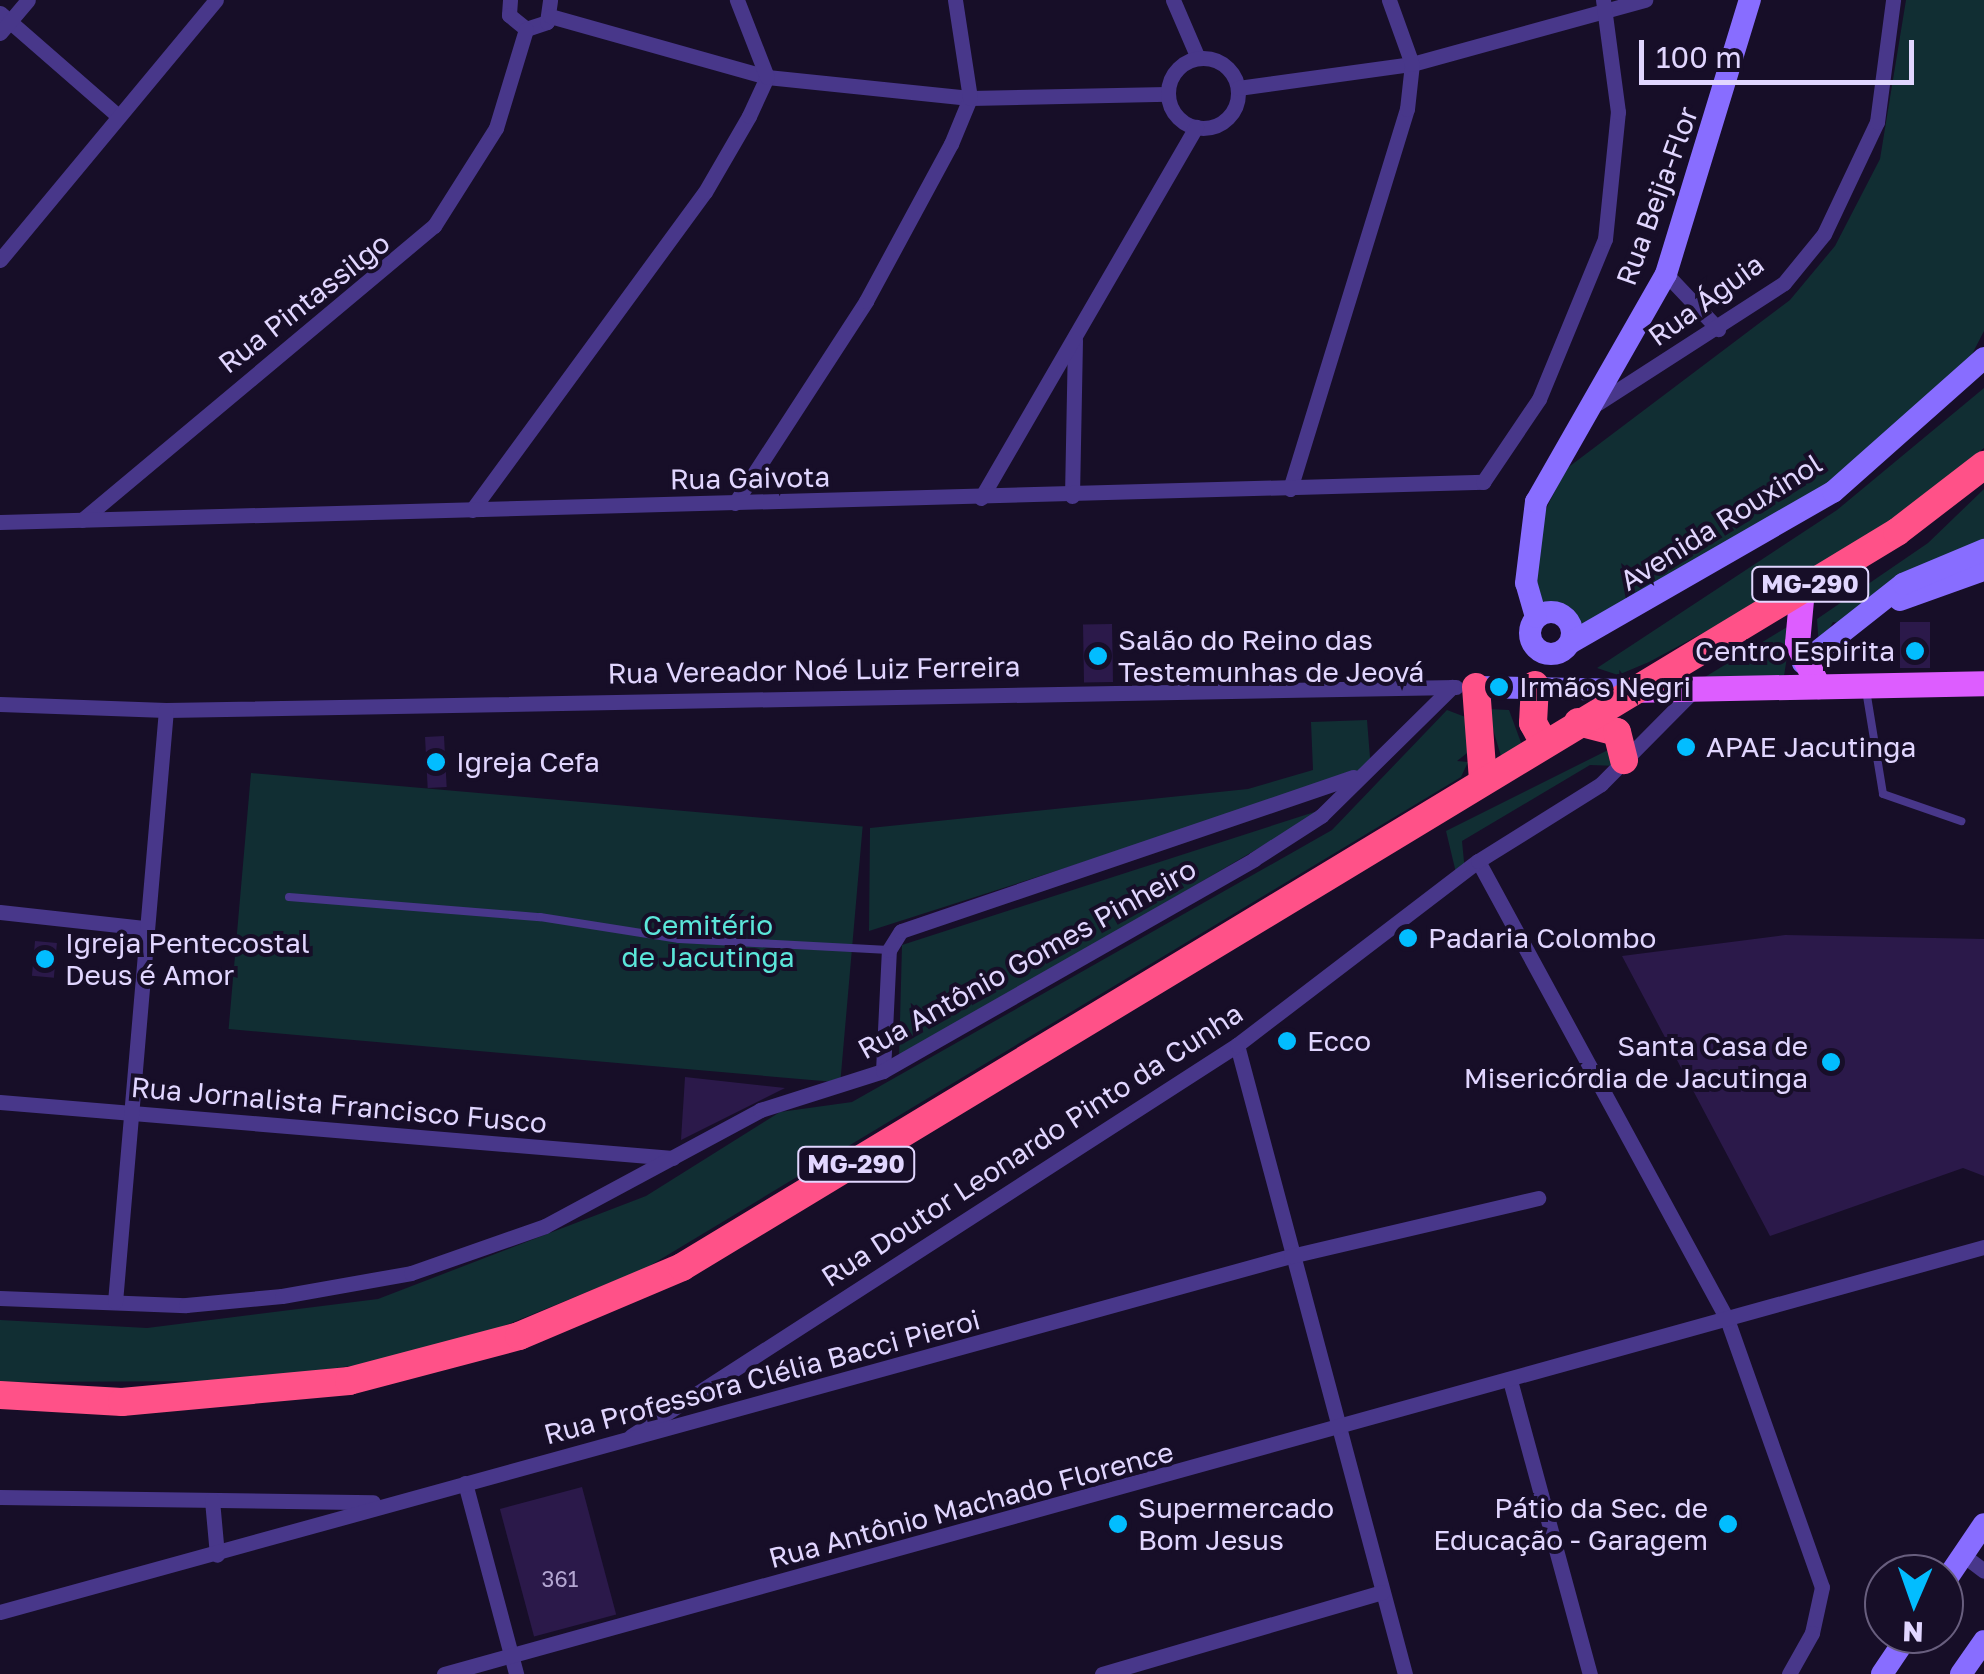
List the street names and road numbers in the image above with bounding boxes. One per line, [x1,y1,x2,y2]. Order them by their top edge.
street label: Rua Beija-Flor [1609,102,1705,290]
street label: Rua Pintassilgo [212,226,396,380]
street label: Rua Águia [1642,247,1770,353]
street label: Avenida Rouxinol [1614,446,1828,598]
street label: Rua Gaivota [670,460,830,496]
road number: MG-290 [1750,564,1870,604]
street label: Rua Vereador Noé Luiz Ferreira [607,650,1021,690]
street label: Rua Antônio Gomes Pinheiro [852,852,1202,1066]
street label: Rua Doutor Leonardo Pinto da Cunha [815,996,1249,1294]
street label: Rua Jornalista Francisco Fusco [130,1070,548,1140]
road number: MG-290 [796,1144,916,1184]
street label: Rua Professora Clélia Bacci Pieroi [540,1303,984,1451]
street label: Rua Antônio Machado Florence [765,1435,1177,1575]

